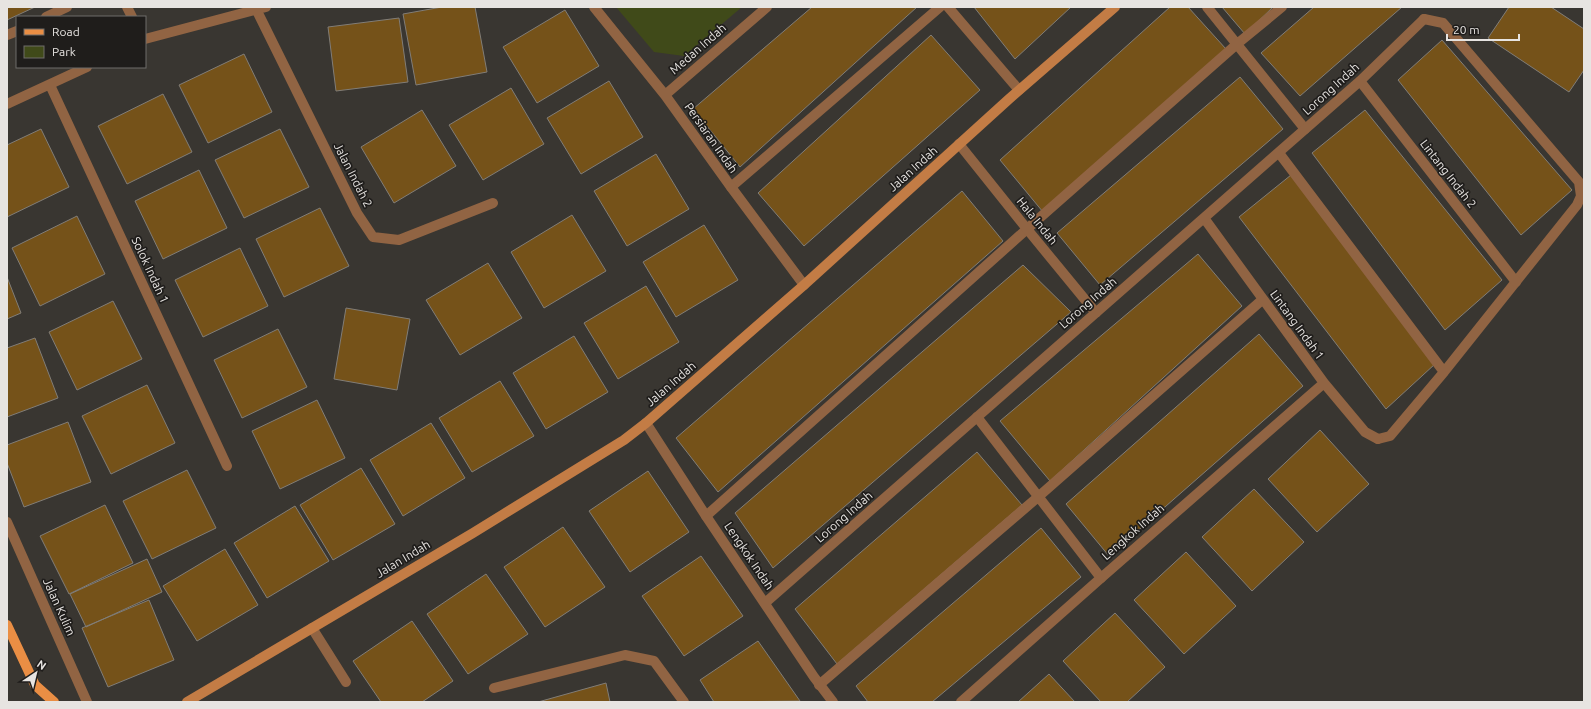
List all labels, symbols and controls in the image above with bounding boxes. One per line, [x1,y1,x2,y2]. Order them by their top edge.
legend [16,16,146,68]
scale bar [1447,16,1519,42]
street label: Medan Indah [667,21,728,76]
text: 20 m [1453,23,1480,36]
text: Road [52,25,80,38]
text: Park [52,45,76,58]
street label: Lorong Indah [1300,60,1361,117]
street label: Persiaran Indah [682,100,740,175]
street label: Lintang Indah 2 [1418,137,1479,210]
street label: Jalan Indah 2 [332,140,375,209]
street label: Jalan Indah [886,143,940,194]
street label: Hala Indah [1015,195,1060,247]
street label: Solok Indah 1 [129,235,172,305]
street label: Lorong Indah [1057,274,1119,331]
street label: Lintang Indah 1 [1268,287,1327,362]
street label: Jalan Indah [643,359,698,409]
street label: Lorong Indah [813,488,875,545]
street label: Lengkok Indah [1099,501,1166,562]
street label: Lengkok Indah [722,520,777,592]
street label: Jalan Indah [373,537,432,580]
street label: Jalan Kulim [41,576,78,638]
north arrow [16,653,56,693]
text: N [35,658,49,672]

